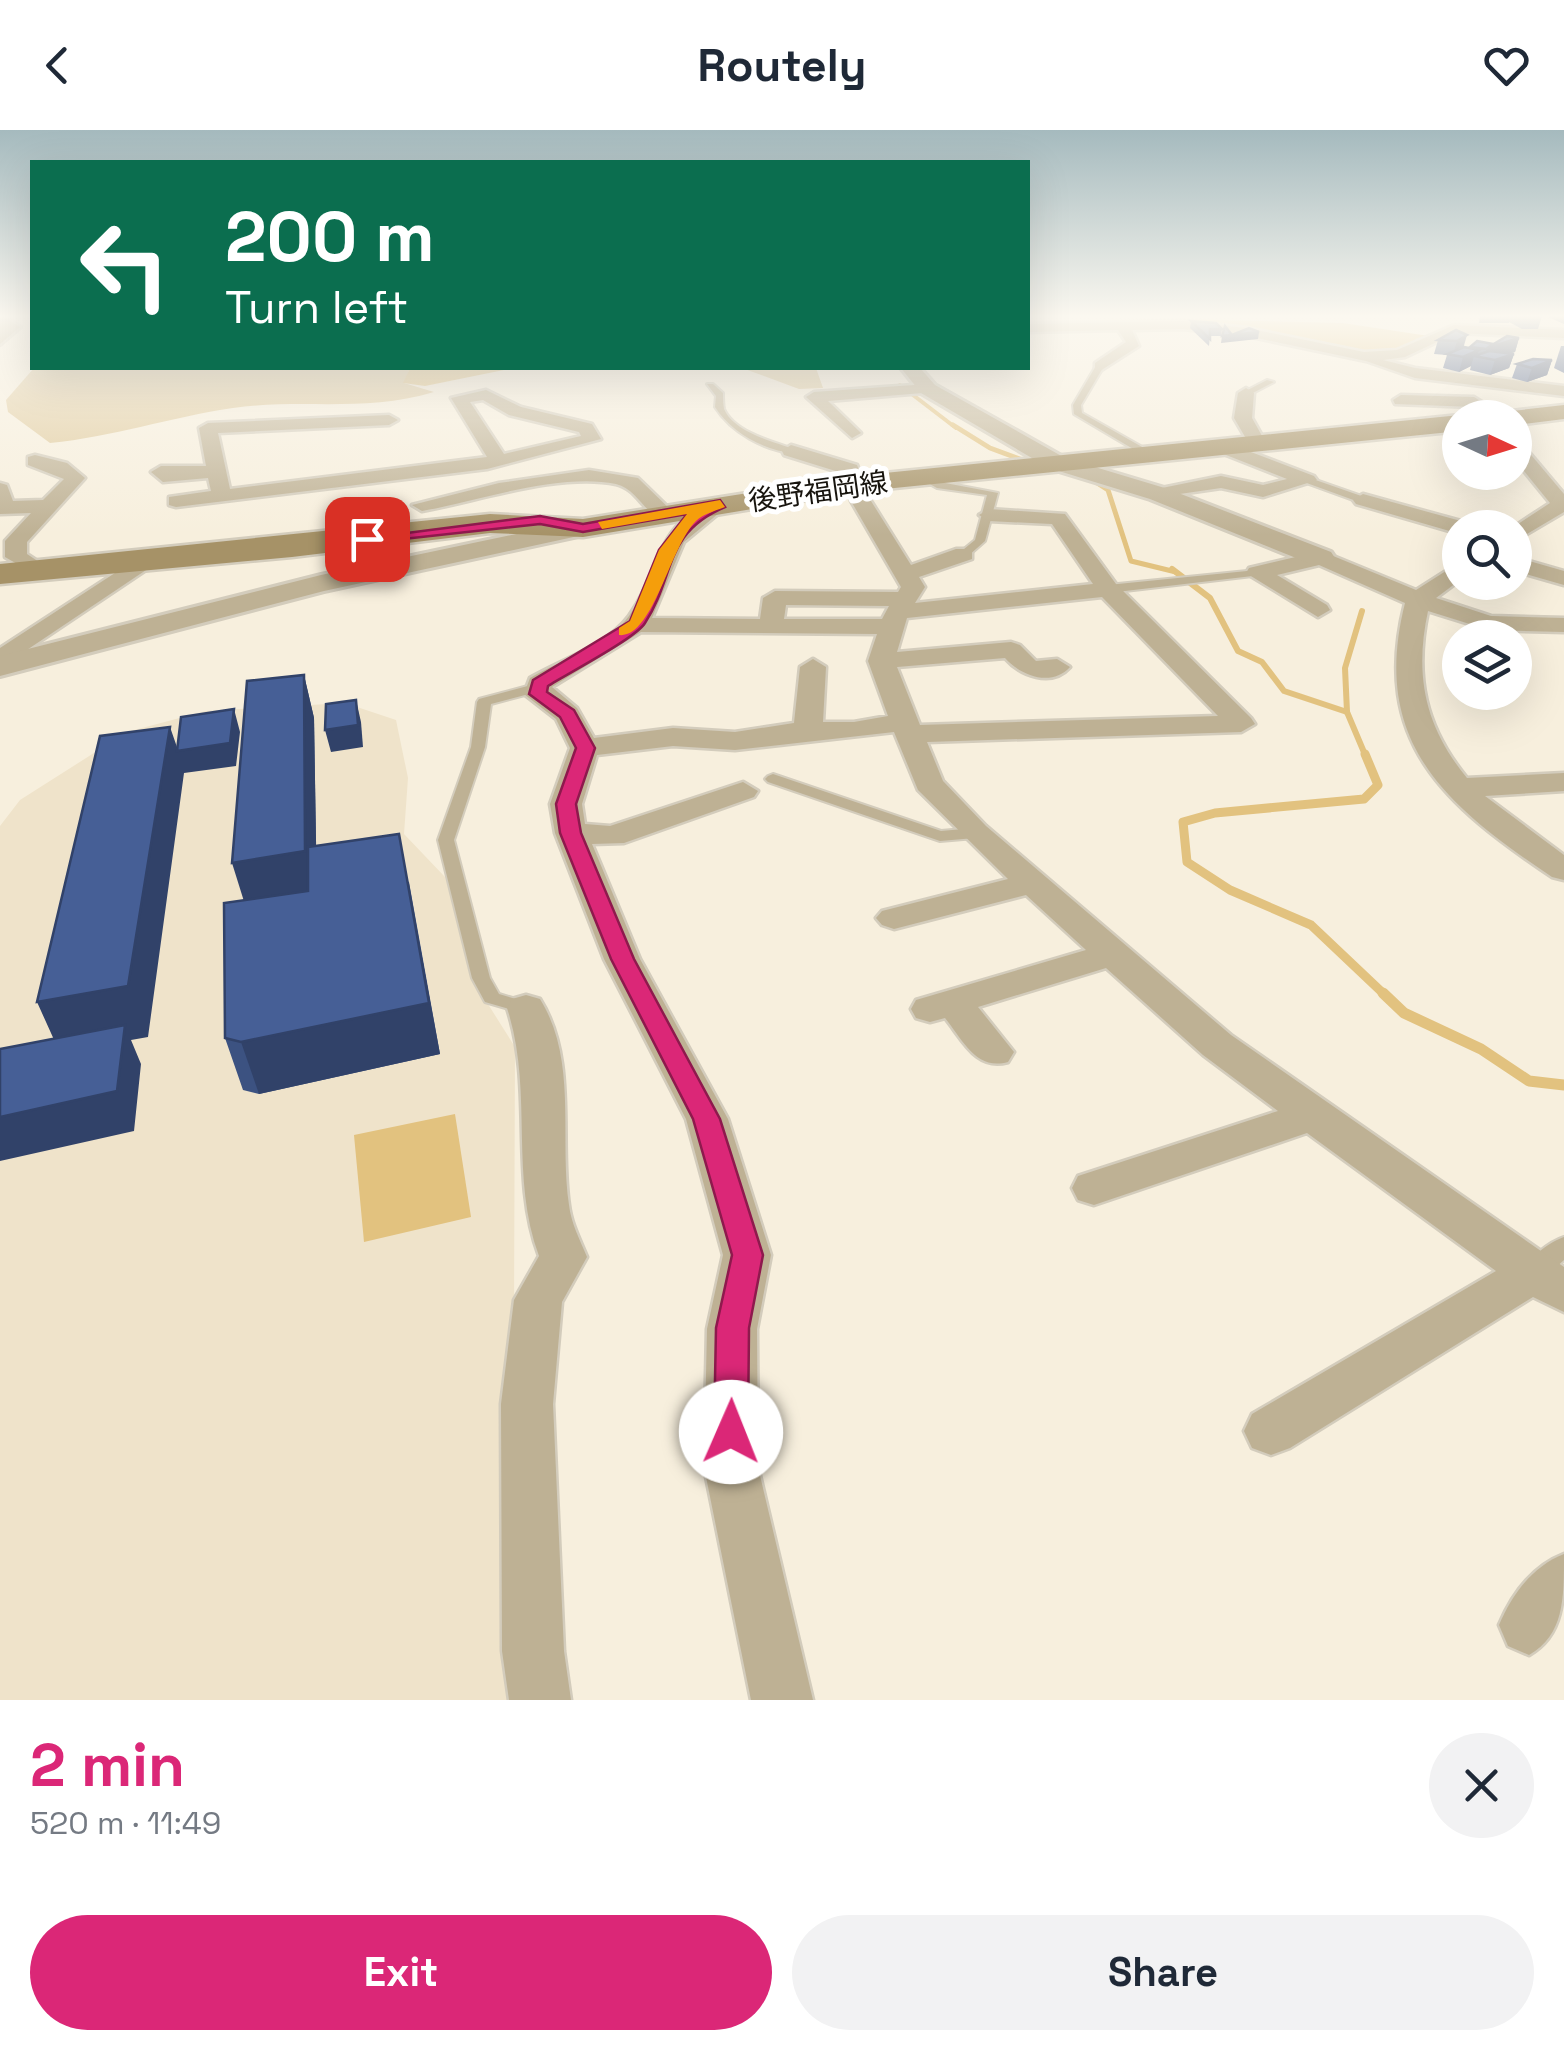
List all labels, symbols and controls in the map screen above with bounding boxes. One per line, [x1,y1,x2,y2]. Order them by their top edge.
text: Routely [697,37,867,94]
icon: back [30,38,85,93]
icon: heart [1479,38,1534,93]
text: 200 m [225,192,435,281]
icon: left [60,200,190,330]
text: Turn left [225,279,408,336]
north arrow [1442,400,1532,490]
map controls [1442,400,1532,710]
street label: 後野福岡線 [746,463,890,519]
pin [325,497,410,582]
button: search [1442,510,1532,600]
icon: arrive [340,512,395,567]
button: layers [1442,620,1532,710]
position arrow [679,1380,783,1484]
text: 2 min [30,1727,185,1804]
button: close [1429,1733,1534,1838]
text: 520 m · 11:49 [30,1803,221,1843]
button: Exit [30,1915,772,2030]
button: Share [792,1915,1534,2030]

